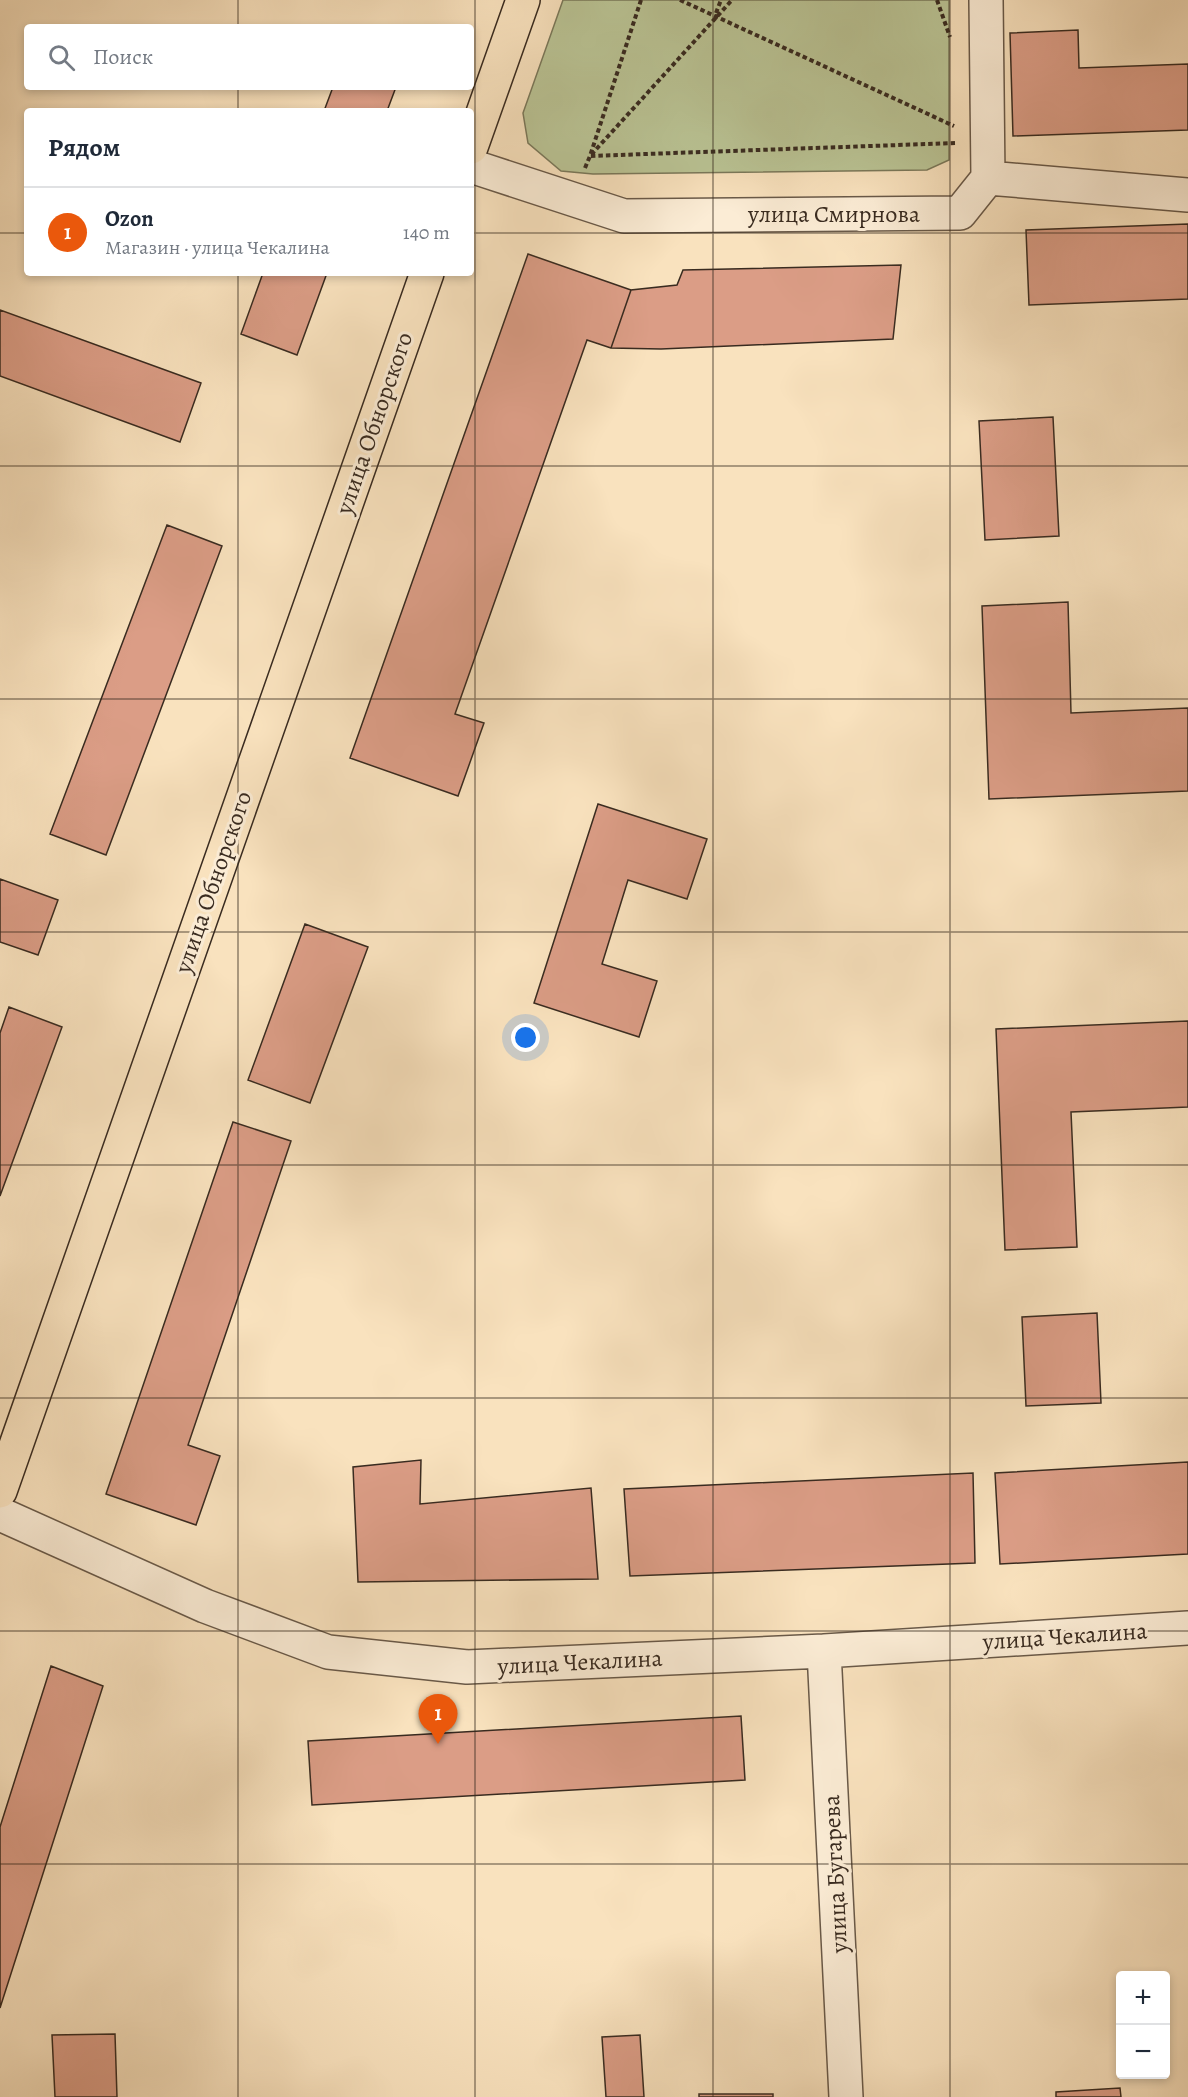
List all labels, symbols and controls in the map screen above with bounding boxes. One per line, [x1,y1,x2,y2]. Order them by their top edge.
search box [24,24,474,90]
icon: search [45,41,78,74]
text: Поиск [93,42,153,72]
text: Рядом [48,130,120,165]
street label: улица Смирнова [747,198,920,230]
text: Ozon [105,204,154,234]
text: 1 [64,219,71,246]
text: 140 m [403,219,450,246]
text: Магазин · улица Чекалина [105,234,330,261]
street label: улица Обнорского [328,328,420,519]
street label: улица Обнорского [167,787,259,978]
your location [511,1023,540,1052]
street label: улица Чекалина [981,1614,1148,1658]
street label: улица Чекалина [496,1642,663,1682]
pin: 1 [418,1694,458,1744]
street label: улица Бугарева [815,1794,855,1955]
map controls [1116,1971,1170,2079]
button: + [1116,1971,1170,2025]
button: − [1116,2025,1170,2079]

